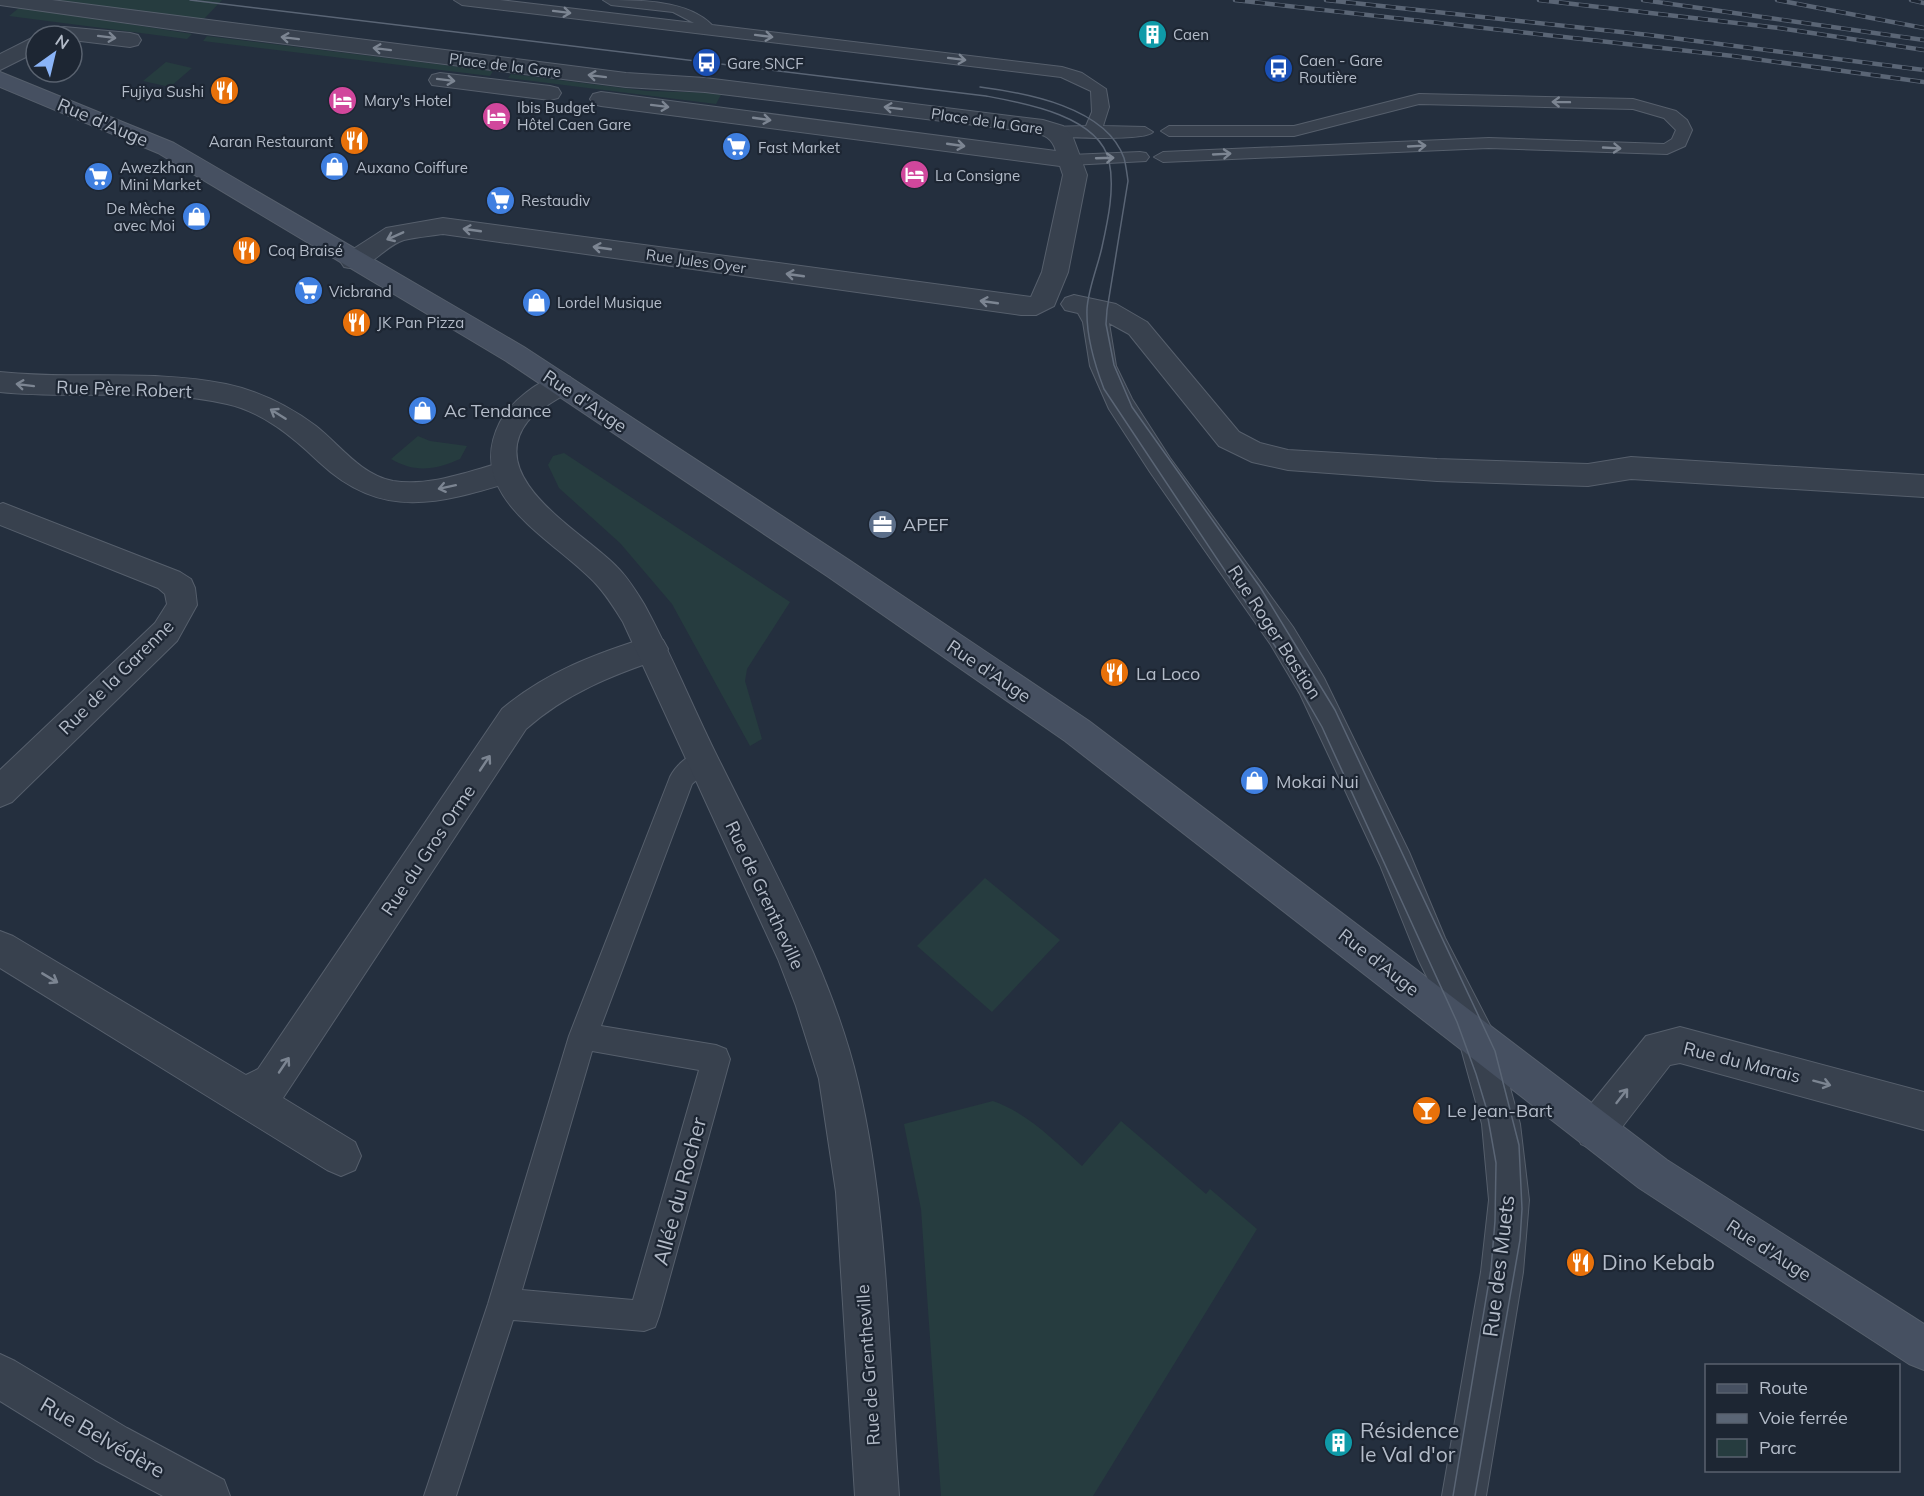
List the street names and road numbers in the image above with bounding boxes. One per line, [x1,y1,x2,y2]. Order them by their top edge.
street label: Place de la Gare [448,49,562,81]
street label: Rue d'Auge [54,93,152,151]
street label: Place de la Gare [930,104,1044,138]
street label: Rue Jules Oyer [645,245,748,278]
street label: Rue d'Auge [539,365,631,437]
street label: Rue Père Robert [56,375,192,403]
street label: Rue Roger Bastion [1223,561,1327,703]
street label: Rue de la Garenne [54,615,178,739]
street label: Rue d'Auge [943,635,1035,707]
street label: Rue du Gros Orme [376,780,480,920]
street label: Rue de Grentheville [721,817,809,973]
street label: Rue d'Auge [1334,923,1424,1001]
street label: Rue du Marais [1681,1036,1803,1088]
street label: Allée du Rocher [647,1114,711,1268]
street label: Rue des Muets [1476,1194,1520,1338]
street label: Rue d'Auge [1722,1214,1816,1286]
street label: Rue de Grentheville [851,1284,885,1446]
street label: Rue Belvédère [36,1391,170,1483]

